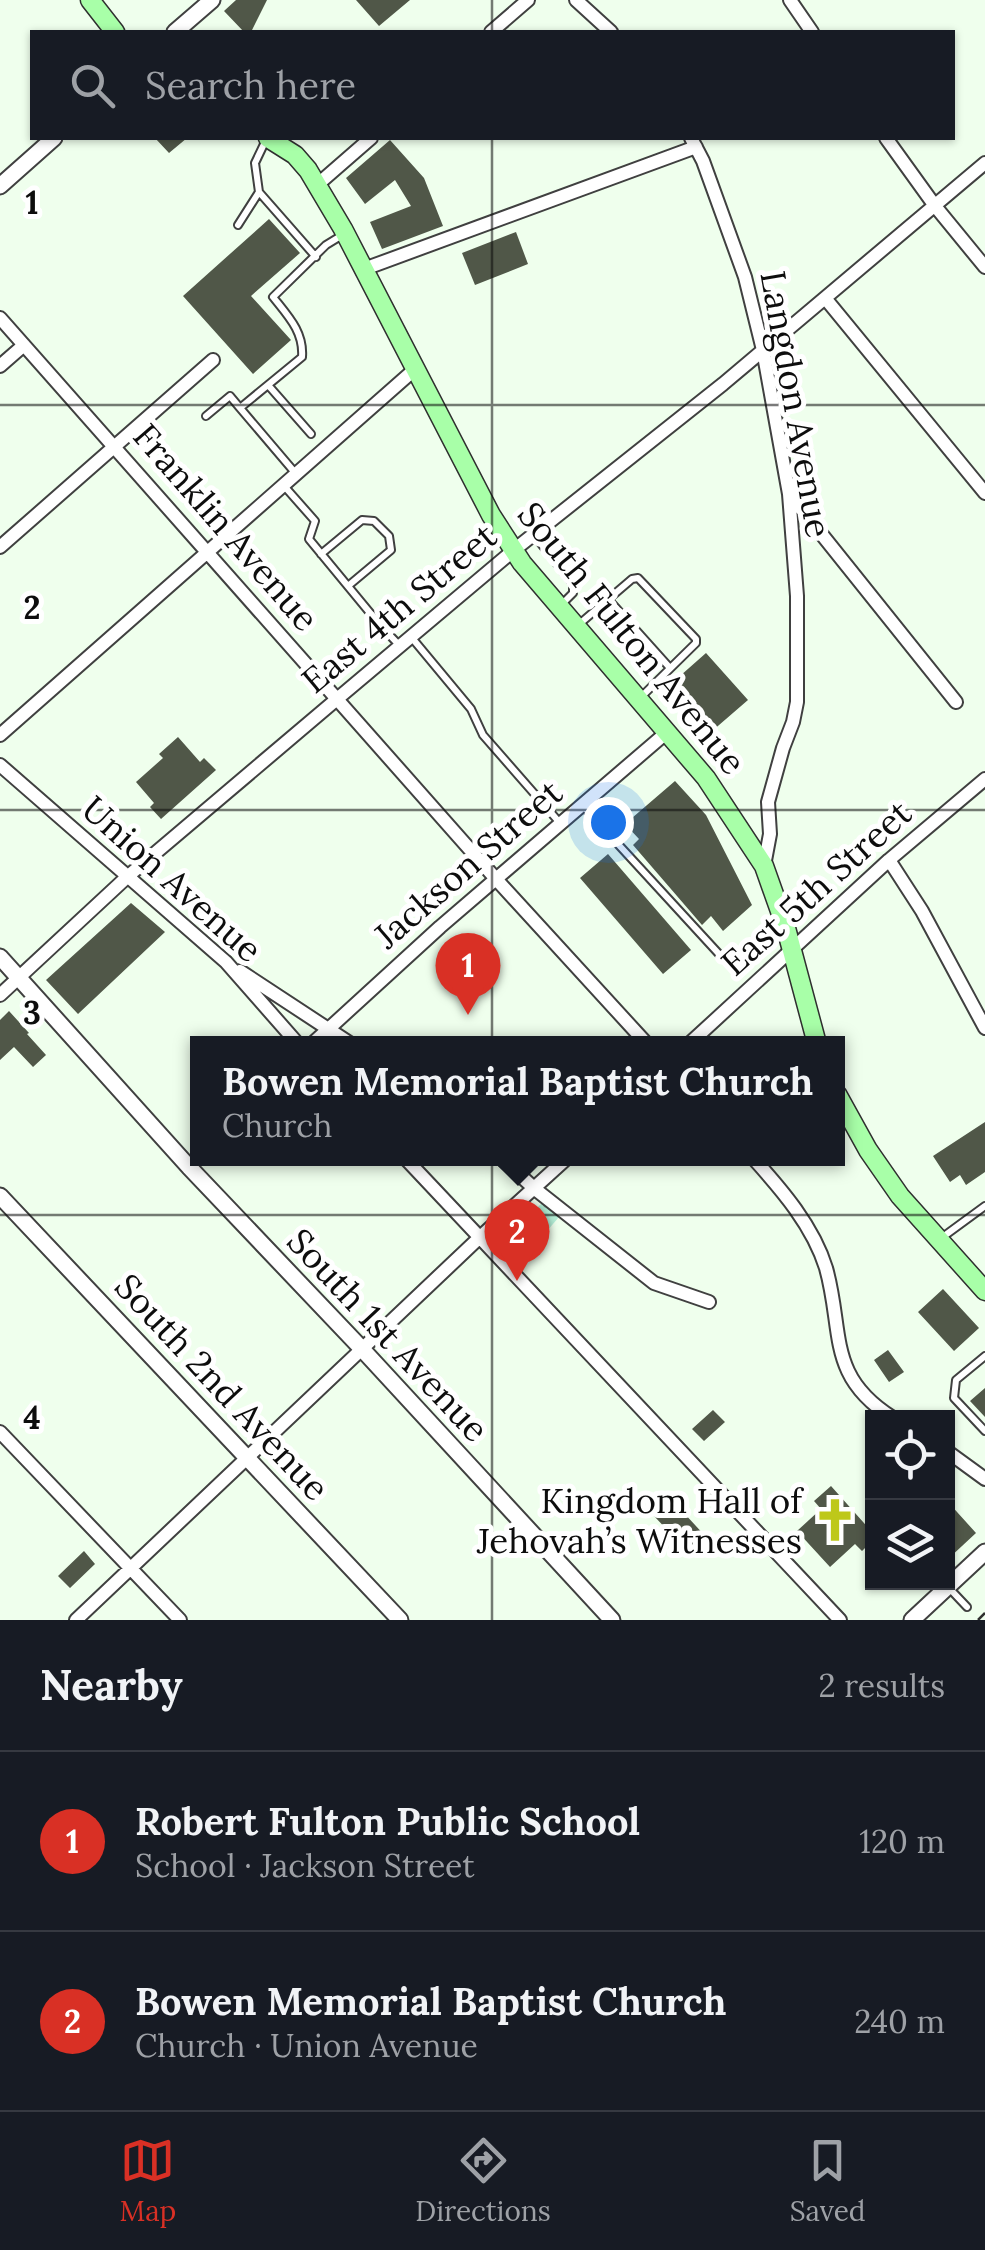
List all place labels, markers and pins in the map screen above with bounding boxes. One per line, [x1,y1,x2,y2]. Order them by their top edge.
pin: 1 [436,932,500,1015]
pin: 2 [484,1198,550,1281]
place label: Kingdom Hall of Jehovah’s Witnesses [476,1478,804,1563]
church icon: Kingdom Hall of Jehovah’s Witnesses [811,1496,859,1544]

